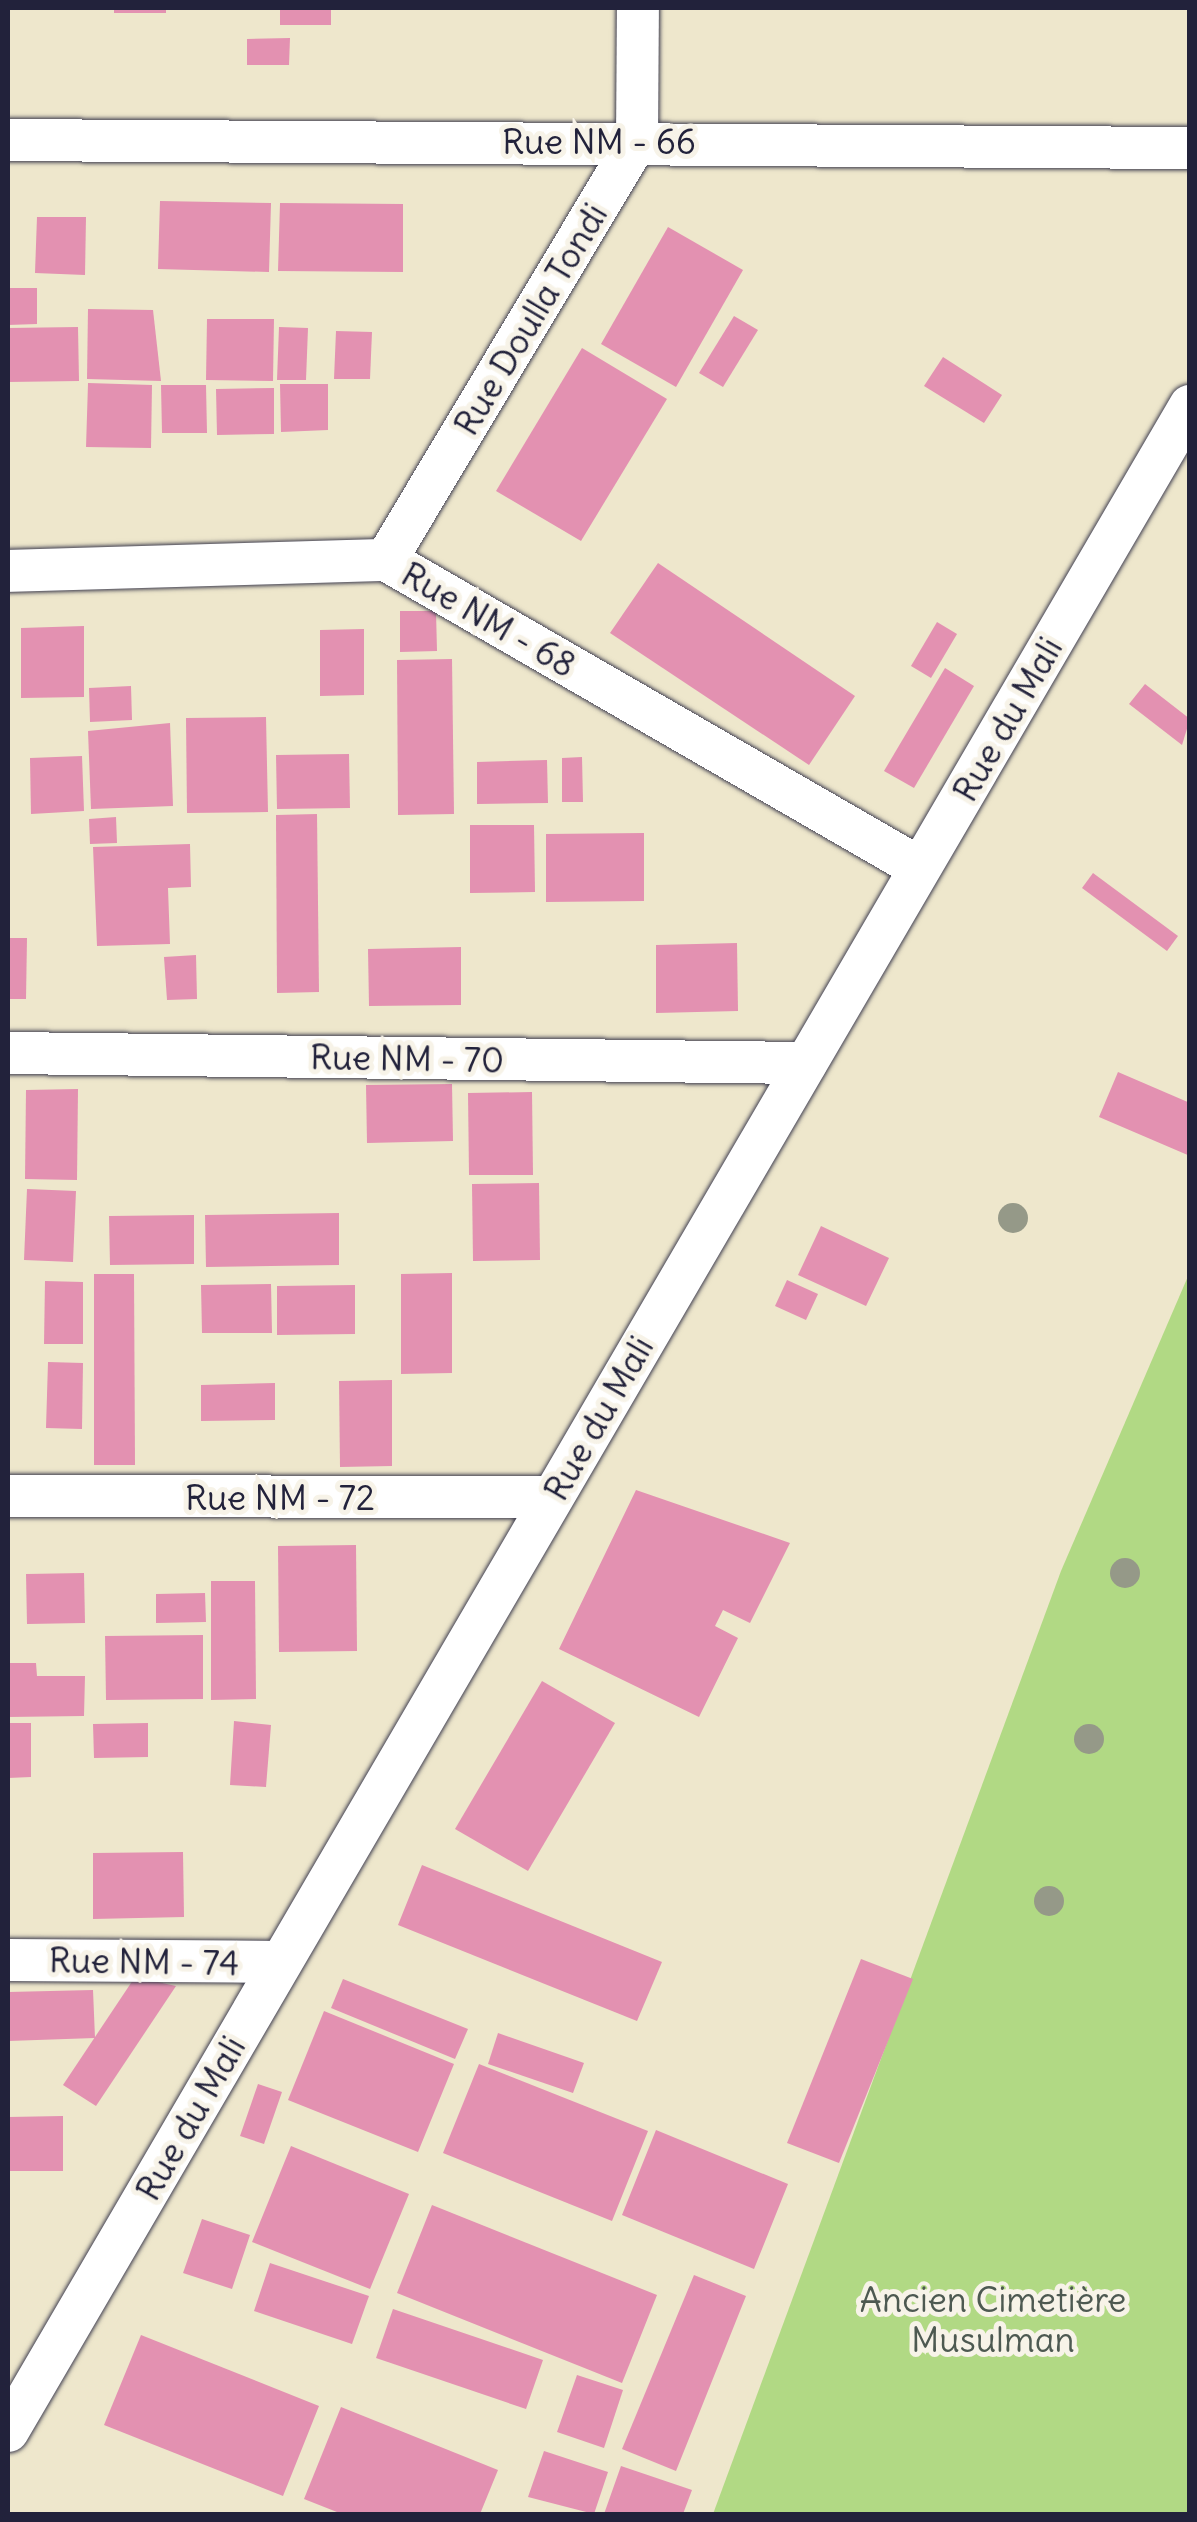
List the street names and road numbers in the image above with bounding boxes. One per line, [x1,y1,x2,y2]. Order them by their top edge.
street label: Rue NM - 66 [502,120,696,162]
street label: Rue Doulla Tondi [444,196,616,442]
street label: Rue NM - 68 [394,552,584,686]
street label: Rue du Mali [943,629,1071,809]
street label: Rue NM - 70 [310,1035,504,1081]
street label: Rue du Mali [534,1328,662,1508]
street label: Rue NM - 72 [185,1476,375,1518]
street label: Rue NM - 74 [48,1938,240,1984]
street label: Rue du Mali [126,2028,254,2208]

